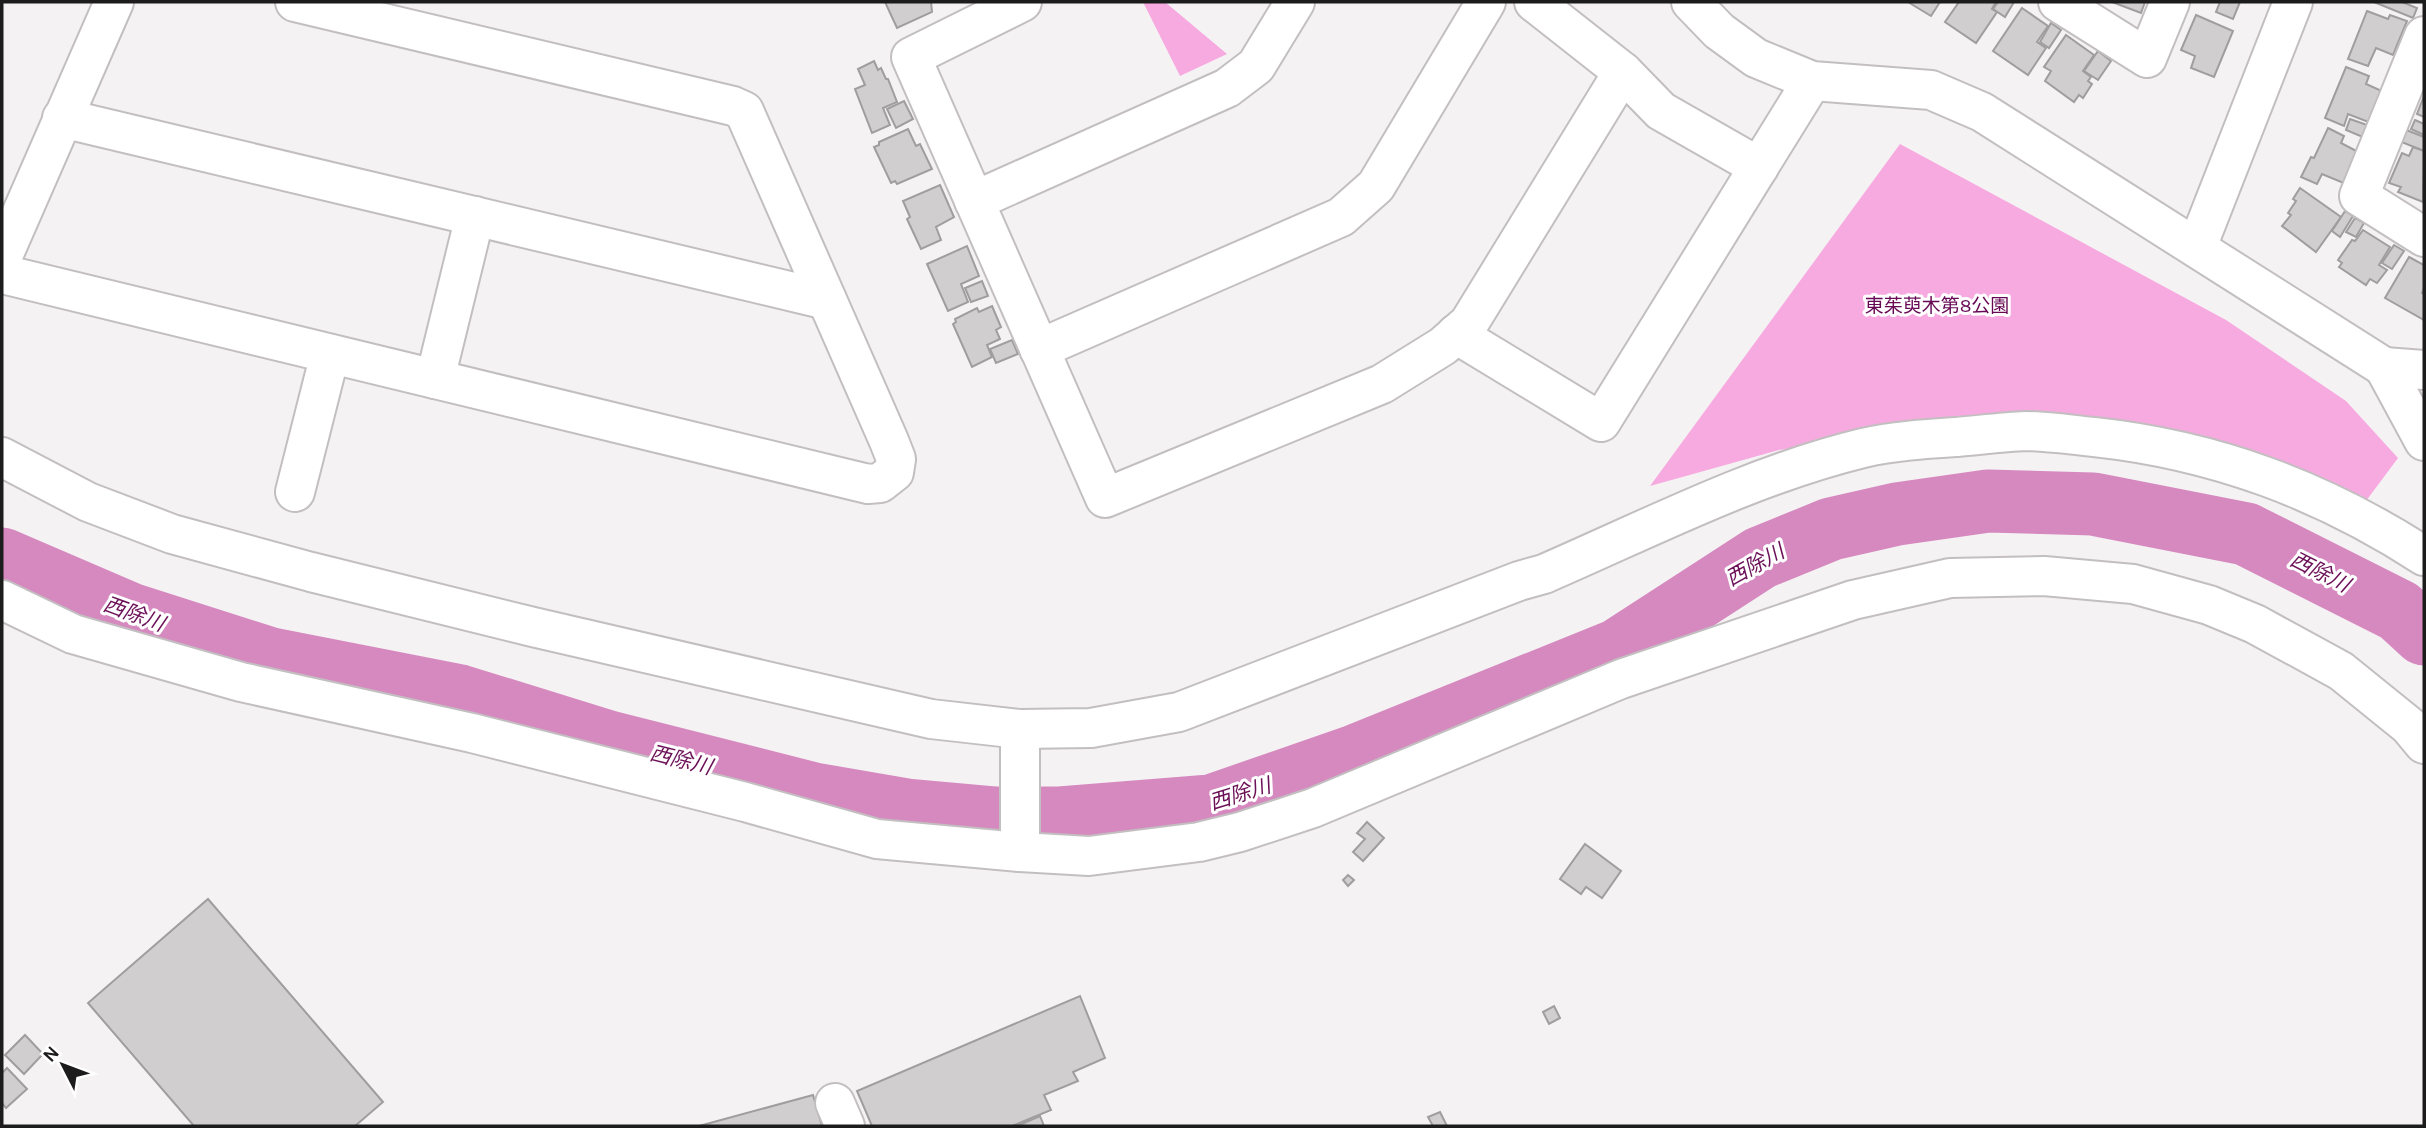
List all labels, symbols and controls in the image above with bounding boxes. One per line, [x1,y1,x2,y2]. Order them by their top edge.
park label: 東茱萸木第8公園 [1865,295,2009,317]
water label: 西除川 [1722,538,1790,591]
water label: 西除川 [2286,547,2355,598]
water label: 西除川 [100,592,170,637]
water label: 西除川 [648,741,716,780]
water label: 西除川 [1206,773,1276,815]
north arrow [28,1030,98,1100]
text: N [38,1042,64,1067]

